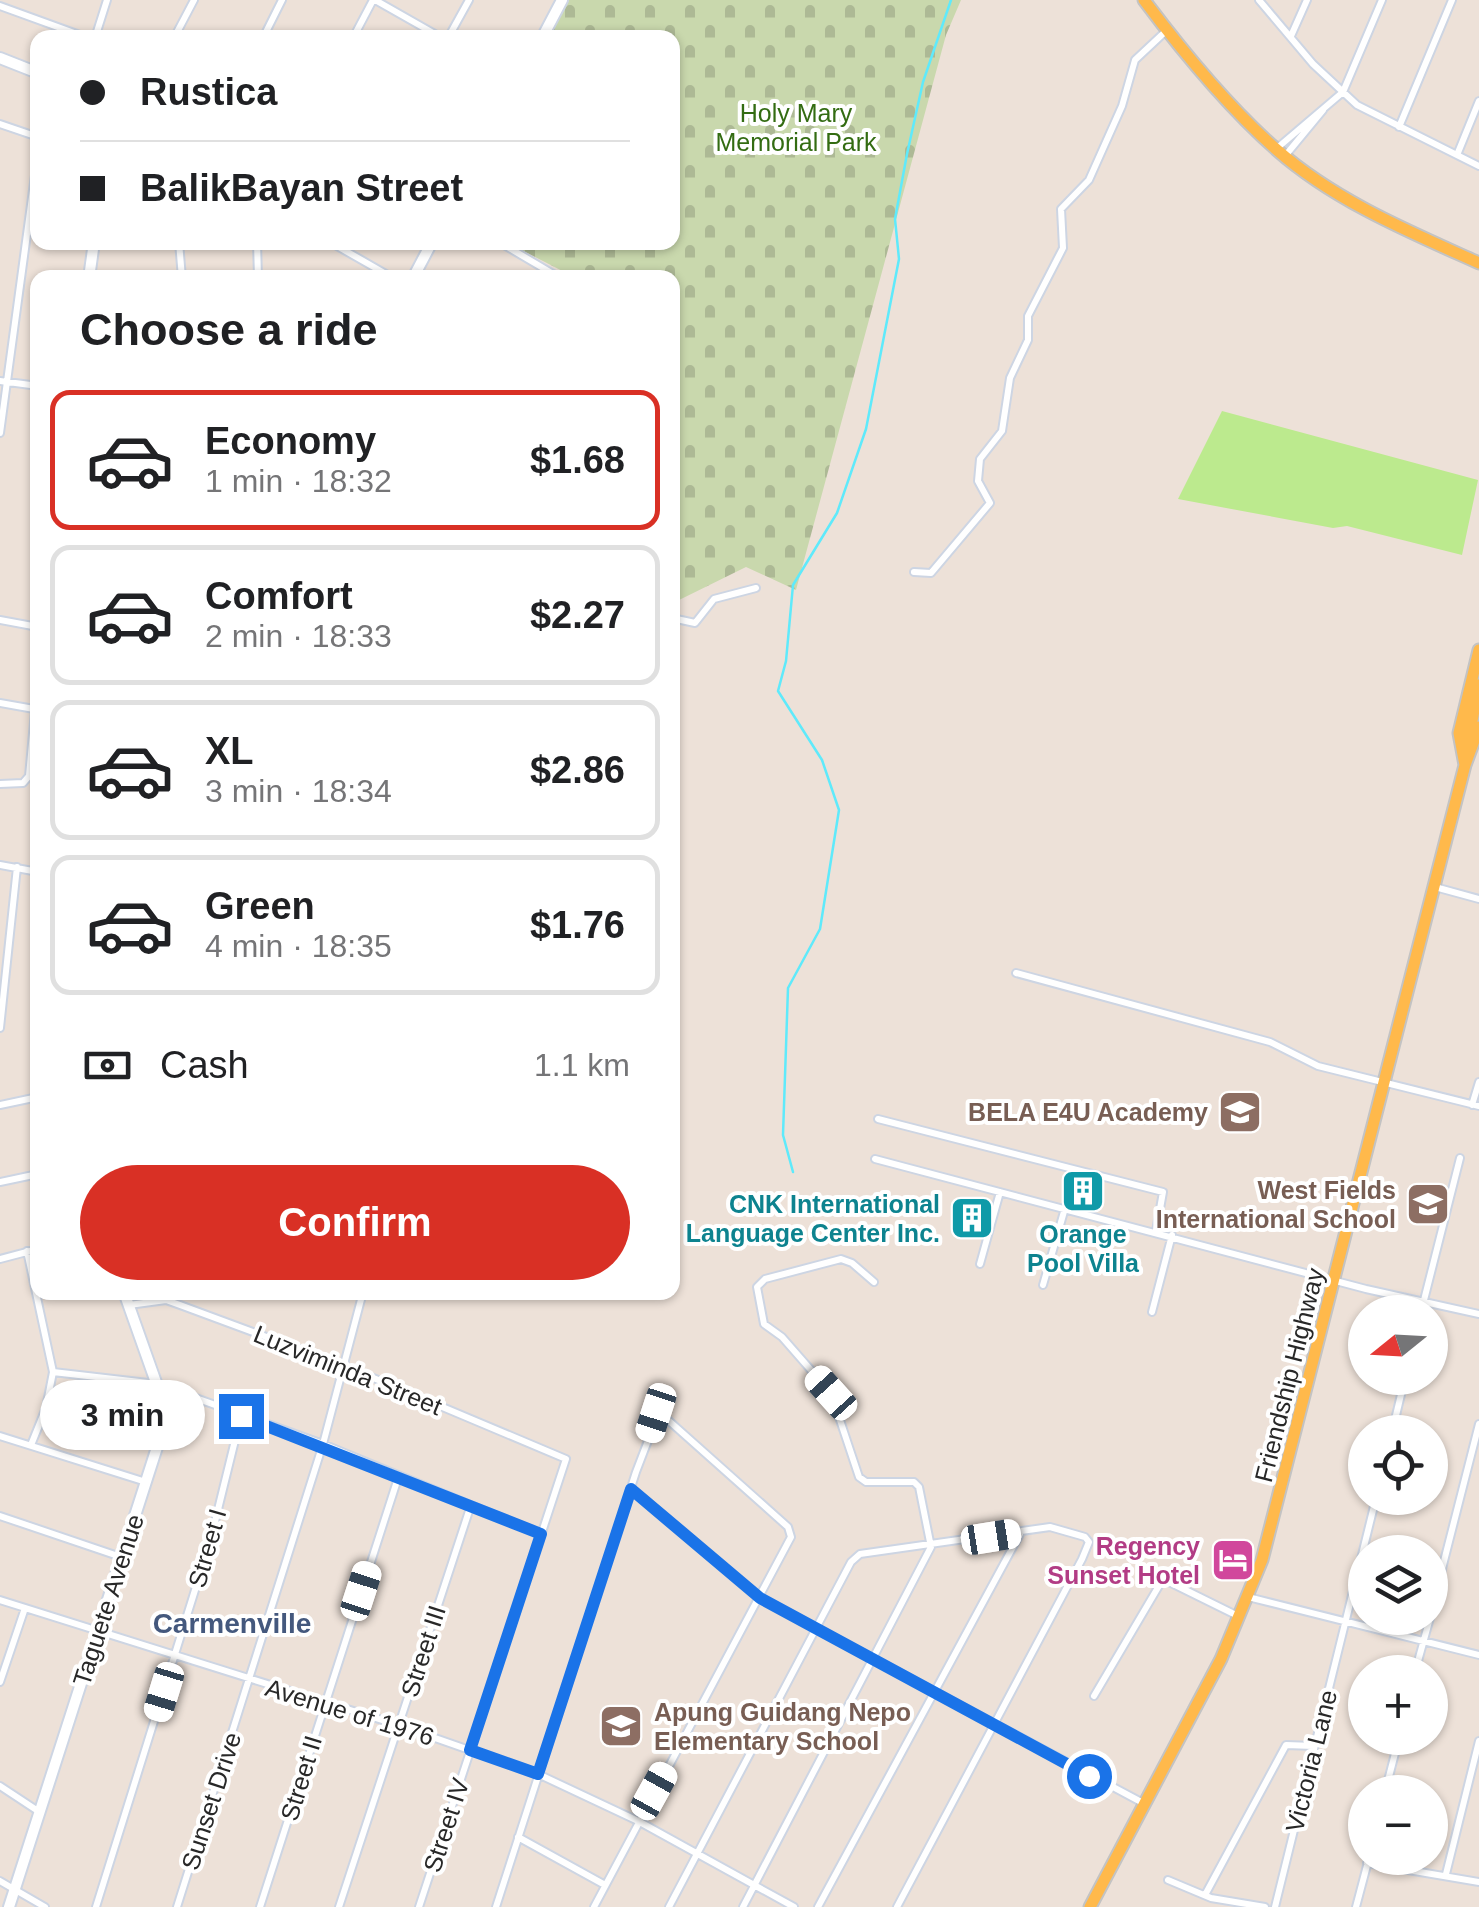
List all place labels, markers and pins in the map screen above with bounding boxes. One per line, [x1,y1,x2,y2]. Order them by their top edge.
school or university icon: BELA E4U Academy [1217,1089,1263,1135]
place label: BELA E4U Academy [968,1098,1208,1126]
building icon: Orange Pool Villa [1060,1168,1106,1214]
place label: West Fields International School [1156,1176,1396,1233]
school or university icon: West Fields International School [1405,1181,1451,1227]
place label: CNK International Language Center Inc. [686,1190,940,1247]
building icon: CNK International Language Center Inc. [949,1195,995,1241]
place label: Orange Pool Villa [1027,1220,1140,1277]
place label: Regency Sunset Hotel [1047,1532,1200,1589]
hotel icon: Regency Sunset Hotel [1210,1537,1256,1583]
place label: Apung Guidang Nepo Elementary School [654,1698,911,1755]
school or university icon: Apung Guidang Nepo Elementary School [598,1703,644,1749]

